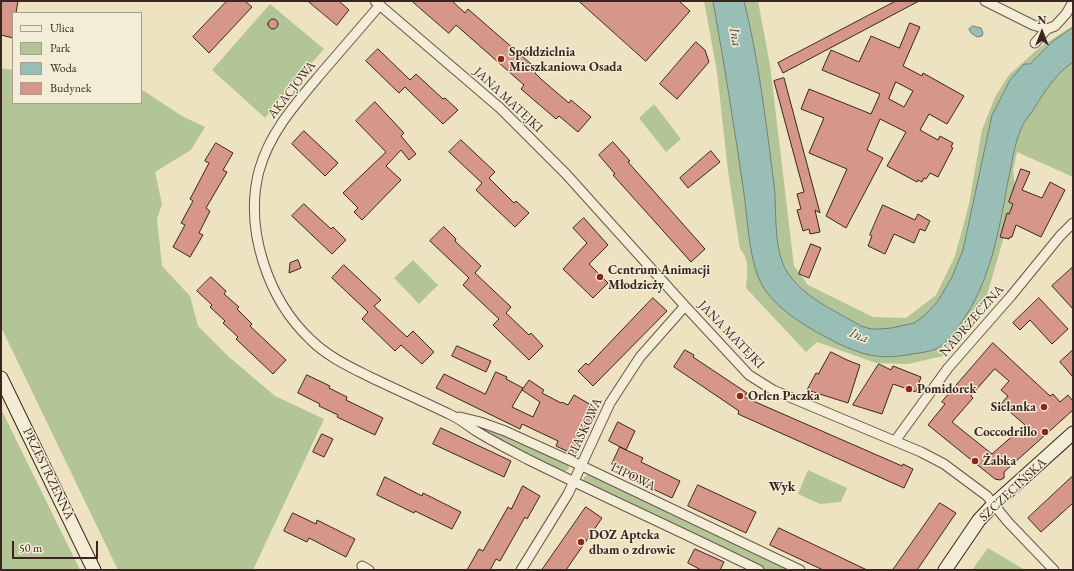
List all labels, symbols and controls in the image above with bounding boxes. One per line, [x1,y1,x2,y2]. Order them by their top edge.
legend [12,12,142,104]
north arrow [1022,12,1062,52]
text: N [1038,13,1046,27]
text: Ulica [50,20,74,36]
water label: Ina [725,26,745,48]
text: Park [50,40,70,56]
place label: Spółdzielnia Mieszkaniowa Osada [509,44,622,75]
marker: Spółdzielnia Mieszkaniowa Osada [496,54,506,64]
street label: AKACJOWA [265,58,319,122]
text: Woda [50,60,77,76]
street label: JANA MATEJKI [470,64,546,136]
text: Budynek [50,80,91,96]
place label: Centrum Animacji Młodzieży [608,262,710,293]
marker: Centrum Animacji Młodzieży [595,272,605,282]
street label: NADRZECZNA [937,282,1007,360]
street label: JANA MATEJKI [695,298,767,372]
water label: Ina [847,325,871,347]
place label: Pomidorek [917,381,977,397]
marker: Pomidorek [904,384,914,394]
place label: Orlen Paczka [748,388,820,404]
marker: Orlen Paczka [735,391,745,401]
street label: PIASKOWA [564,396,606,460]
place label: Sielanka [991,399,1036,415]
marker: Sielanka [1039,402,1049,412]
place label: Coccodrillo [974,424,1037,440]
street label: PRZESTRZENNA [19,425,77,523]
marker: Coccodrillo [1040,427,1050,437]
place label: Żabka [983,453,1016,469]
street label: SZCZECIŃSKA [976,455,1050,525]
marker: Żabka [970,456,980,466]
street label: LIPOWA [608,459,658,495]
district label: Wyk [768,479,796,495]
place label: DOZ Apteka dbam o zdrowie [589,527,676,558]
scale bar [14,533,100,559]
marker: DOZ Apteka dbam o zdrowie [576,537,586,547]
text: 50 m [19,540,42,556]

